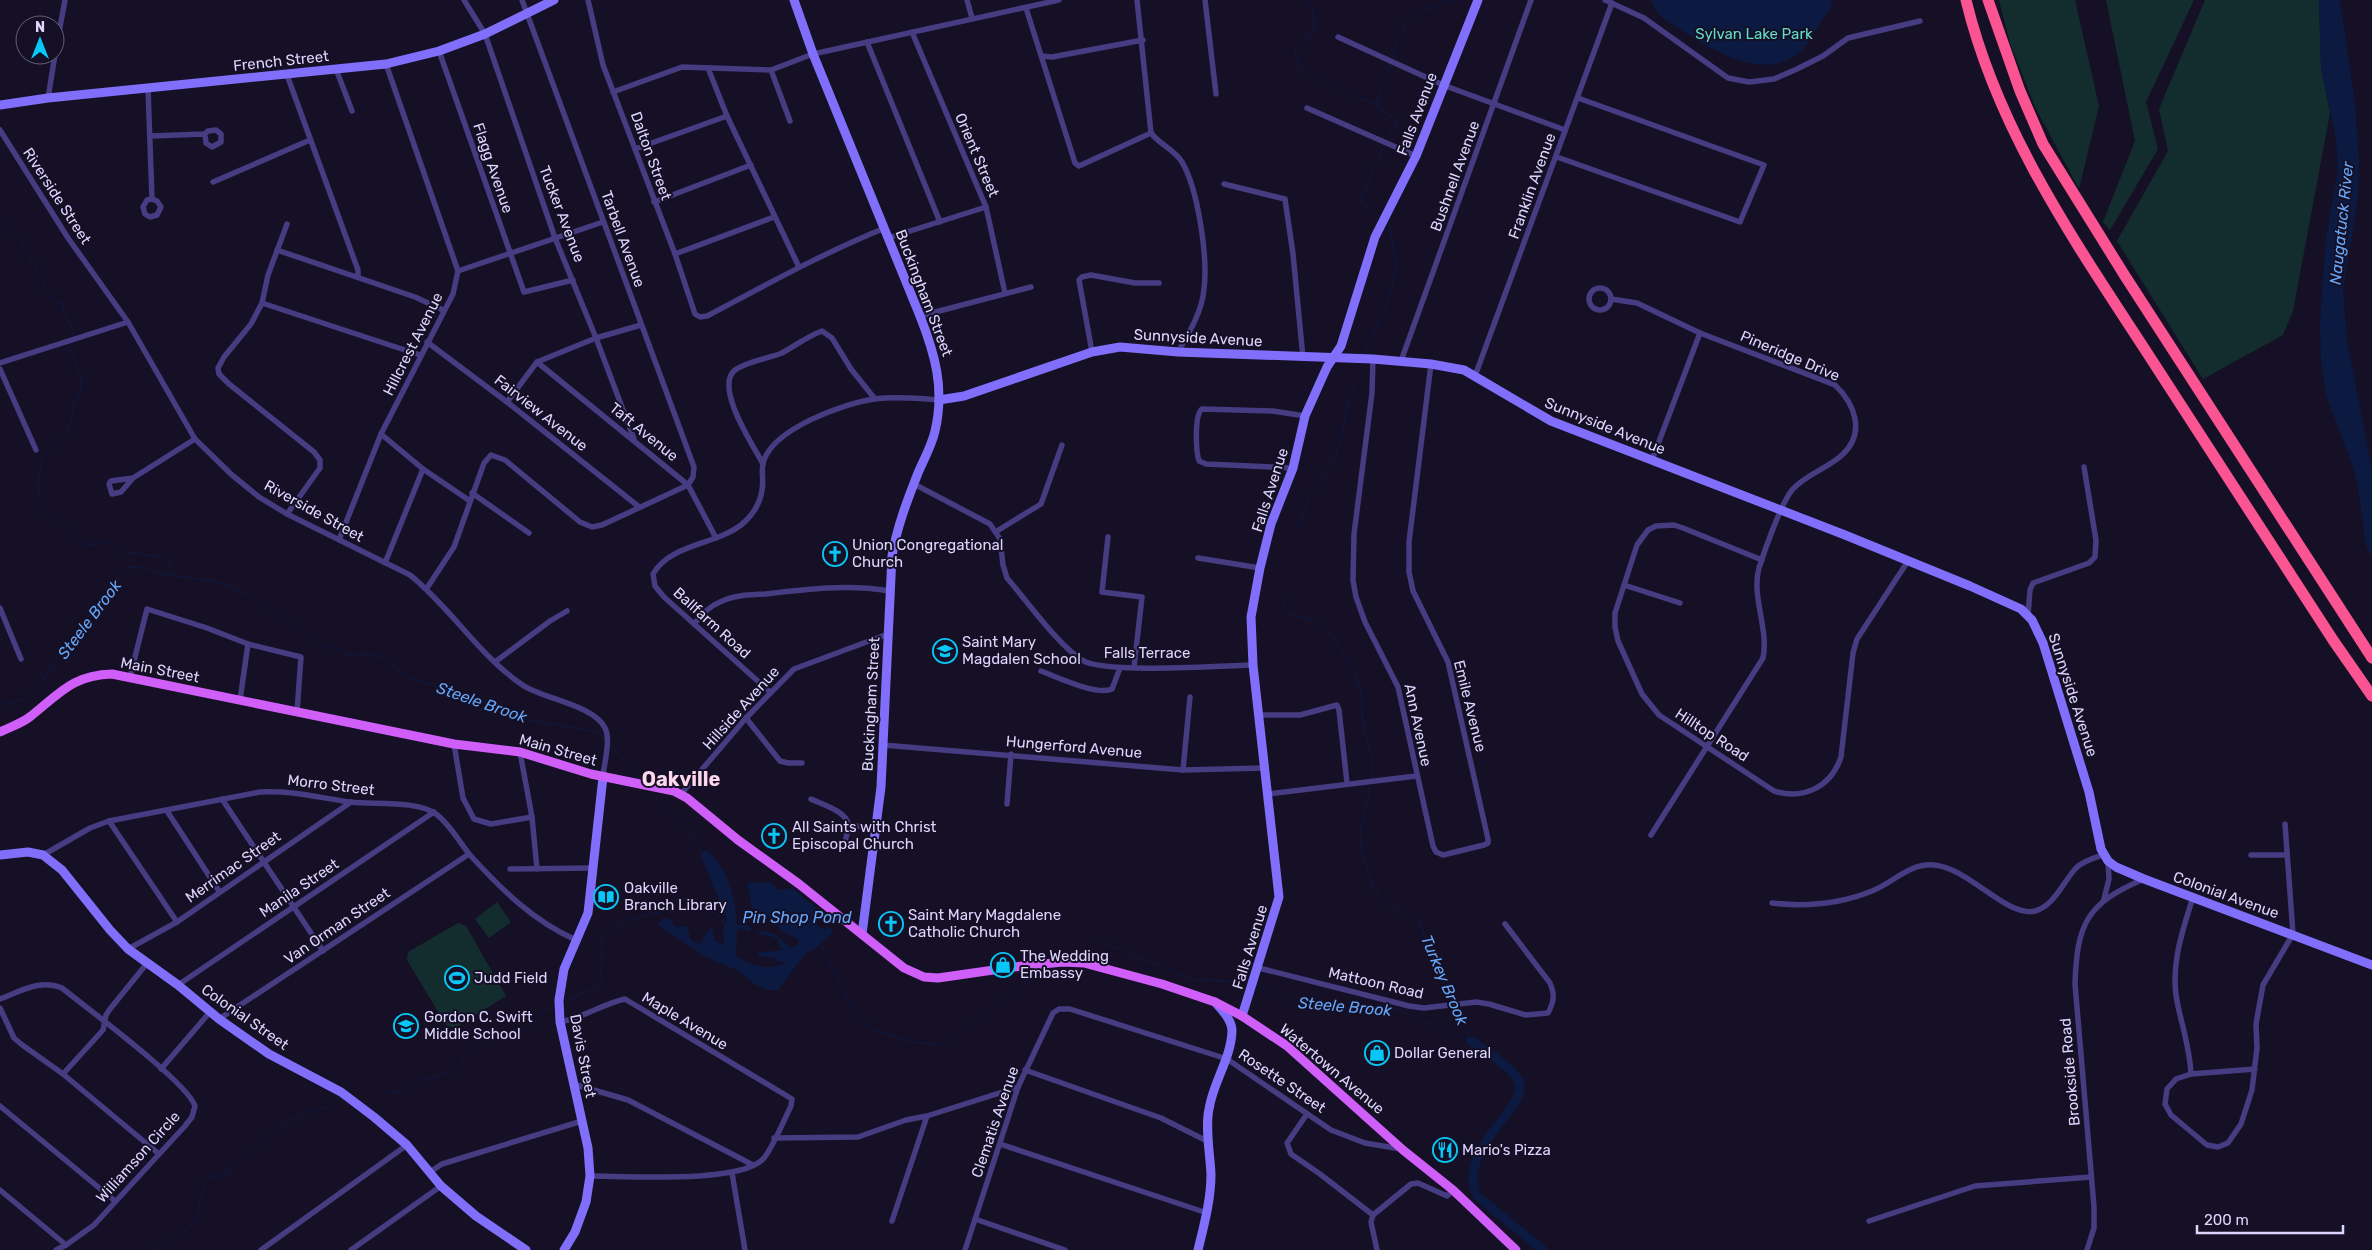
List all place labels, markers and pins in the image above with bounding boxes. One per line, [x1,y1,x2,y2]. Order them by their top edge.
place label: Union Congregational Church [852,536,1004,571]
church icon: Union Congregational Church [822,541,848,567]
place label: Saint Mary Magdalen School [962,633,1081,668]
school or university icon: Saint Mary Magdalen School [932,638,958,664]
place label: All Saints with Christ Episcopal Church [792,818,937,853]
church icon: All Saints with Christ Episcopal Church [761,823,787,849]
place label: Oakville Branch Library [624,879,727,914]
library icon: Oakville Branch Library [593,884,619,910]
place label: Saint Mary Magdalene Catholic Church [908,906,1061,941]
church icon: Saint Mary Magdalene Catholic Church [878,911,904,937]
place label: The Wedding Embassy [1020,947,1109,982]
shop icon: The Wedding Embassy [990,952,1016,978]
sports icon: Judd Field [444,965,470,991]
place label: Judd Field [474,969,547,987]
place label: Gordon C. Swift Middle School [424,1008,533,1043]
school or university icon: Gordon C. Swift Middle School [393,1013,419,1039]
shop icon: Dollar General [1364,1040,1390,1066]
place label: Dollar General [1394,1044,1491,1062]
restaurant icon: Mario's Pizza [1432,1137,1458,1163]
place label: Mario's Pizza [1462,1141,1551,1159]

